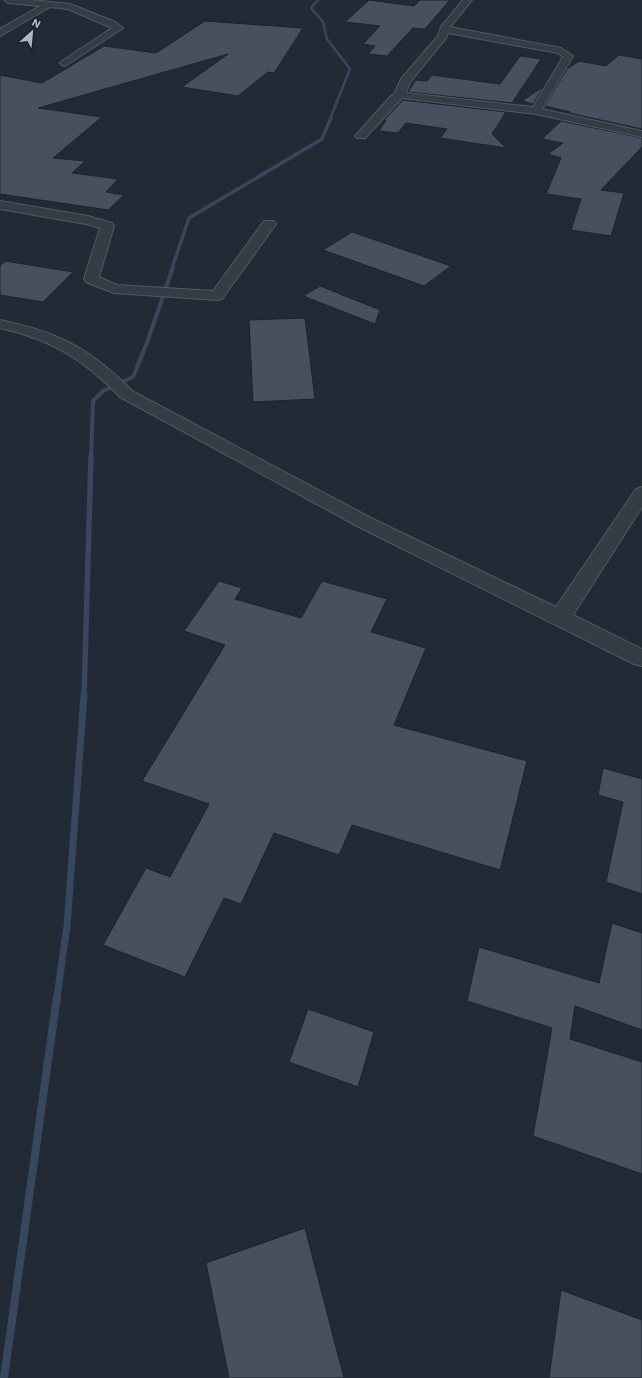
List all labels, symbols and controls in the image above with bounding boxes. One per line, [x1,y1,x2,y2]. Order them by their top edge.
north arrow [12,12,52,52]
text: N [30,16,43,31]

